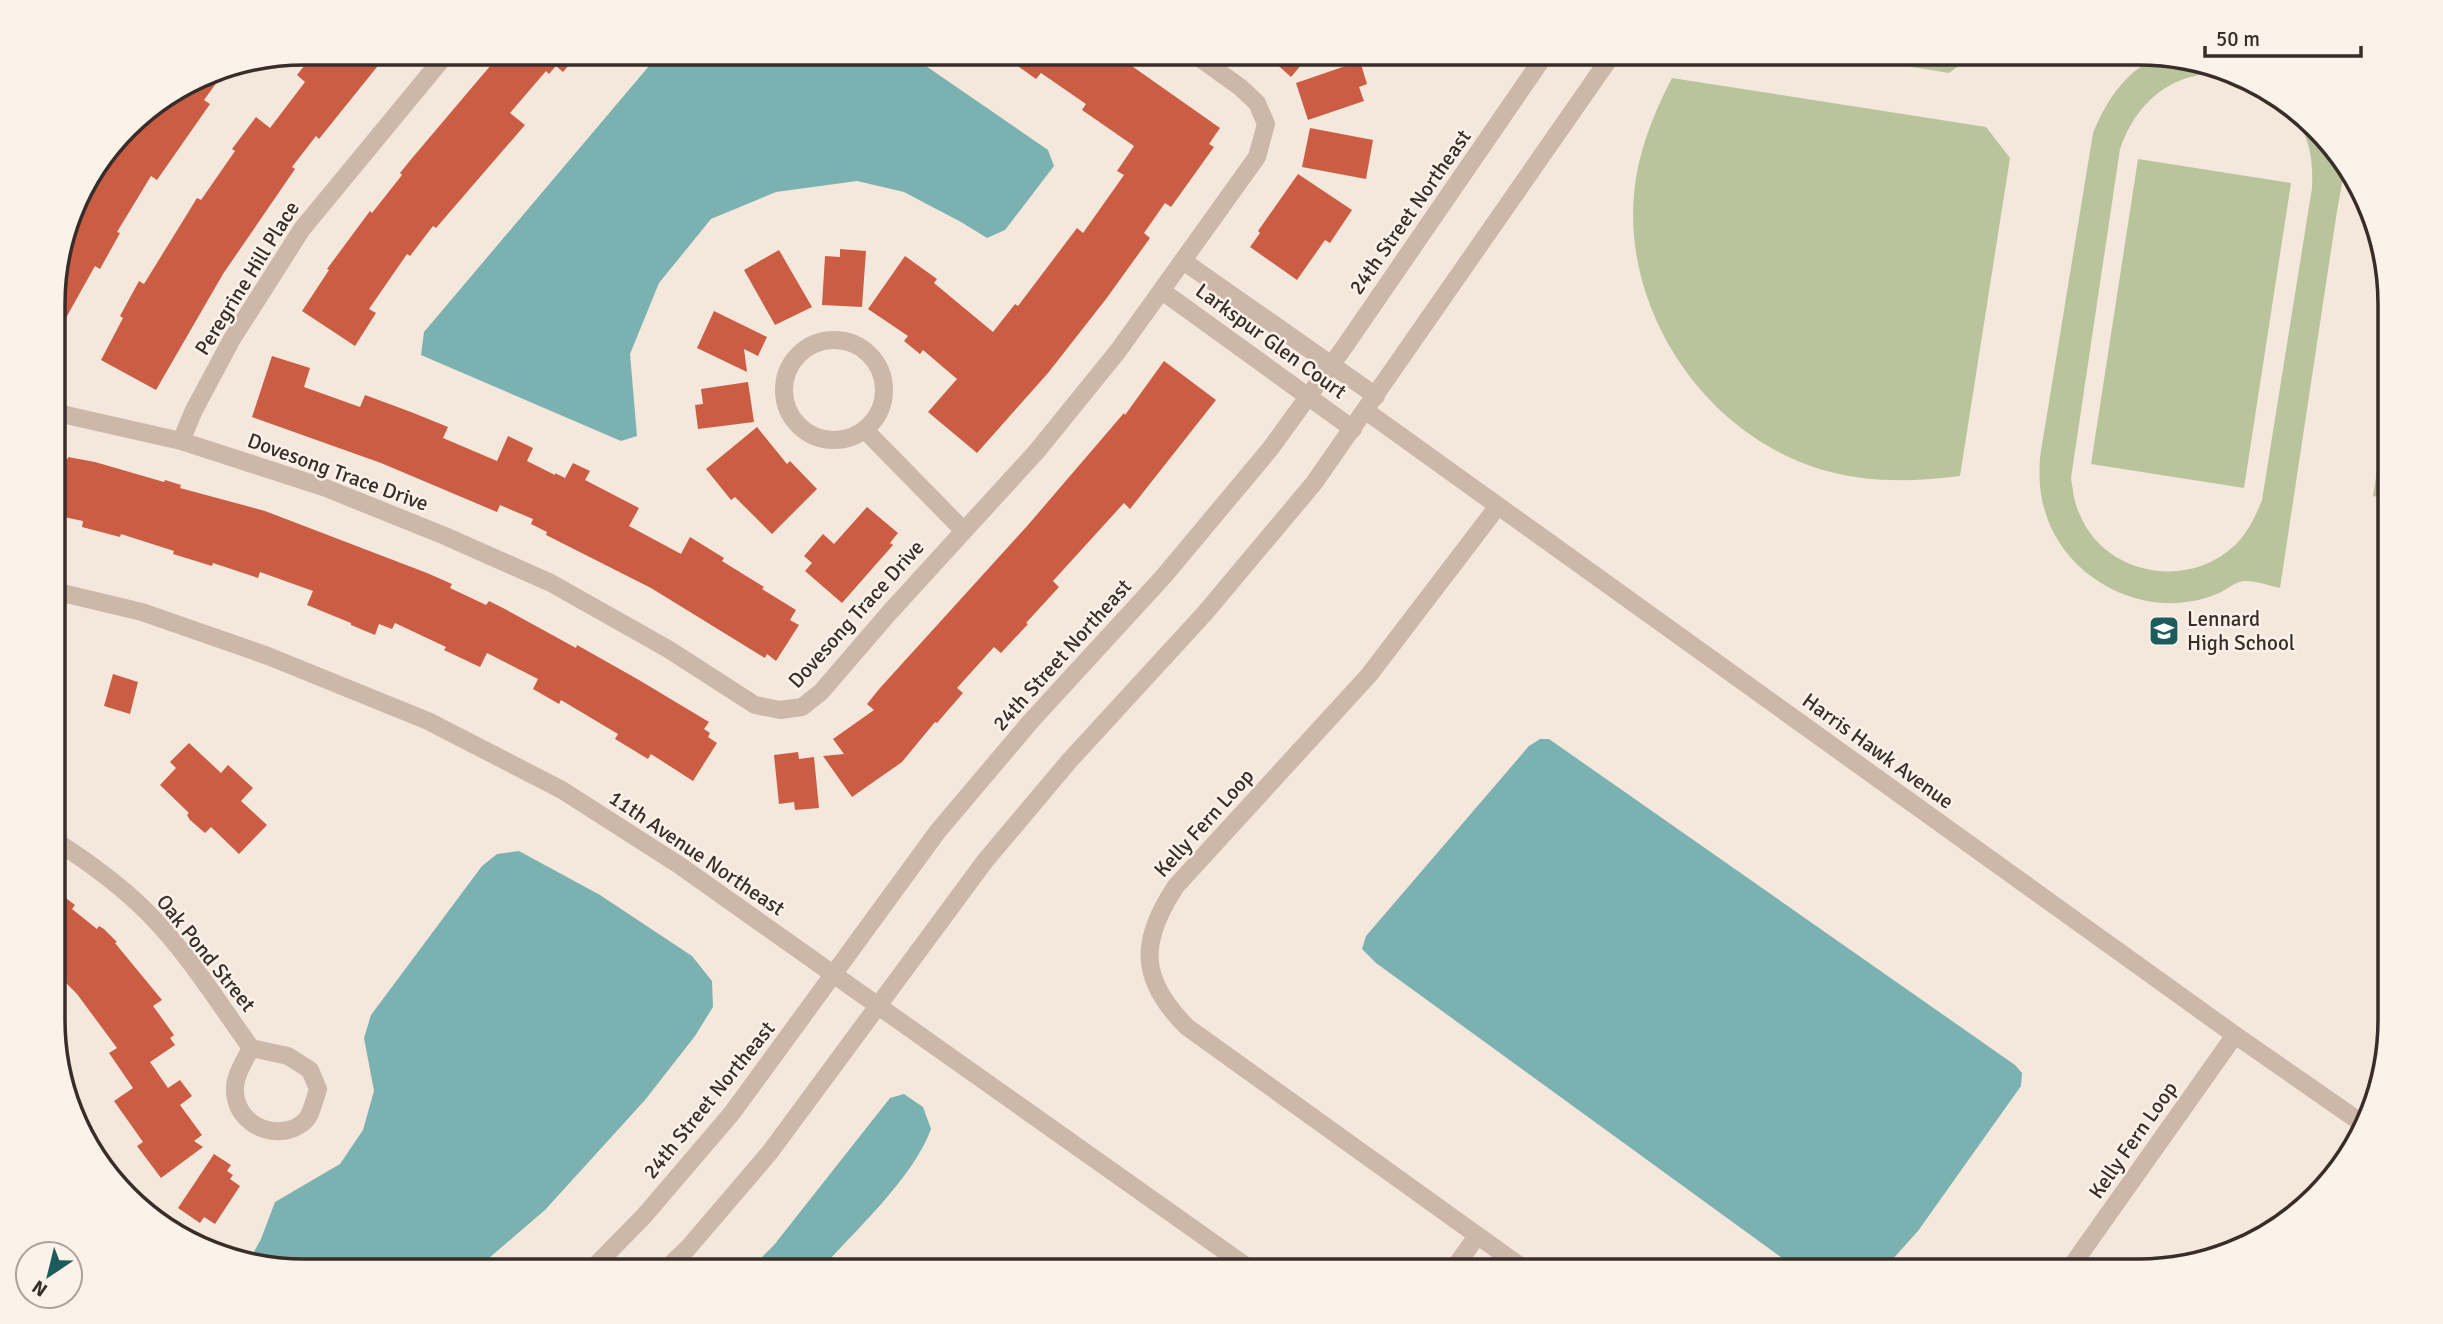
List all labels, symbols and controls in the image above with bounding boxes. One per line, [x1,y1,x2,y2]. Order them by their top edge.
scale bar [2205,14,2361,58]
text: 50 m [2216,26,2260,52]
street label: 24th Street Northeast [1343,125,1477,299]
street label: Peregrine Hill Place [189,196,305,360]
street label: Larkspur Glen Court [1190,277,1352,405]
street label: Dovesong Trace Drive [244,427,432,517]
street label: Dovesong Trace Drive [783,534,929,694]
street label: 24th Street Northeast [987,574,1137,736]
place label: Lennard High School [2187,606,2295,656]
school or university icon: Lennard High School [2147,614,2181,648]
street label: Harris Hawk Avenue [1797,687,1959,815]
street label: Kelly Fern Loop [1148,763,1260,883]
street label: 11th Avenue Northeast [604,785,790,921]
street label: Oak Pond Street [151,889,261,1017]
street label: 24th Street Northeast [637,1016,781,1184]
street label: Kelly Fern Loop [2083,1076,2183,1204]
north arrow [14,1240,84,1310]
text: N [28,1274,52,1302]

